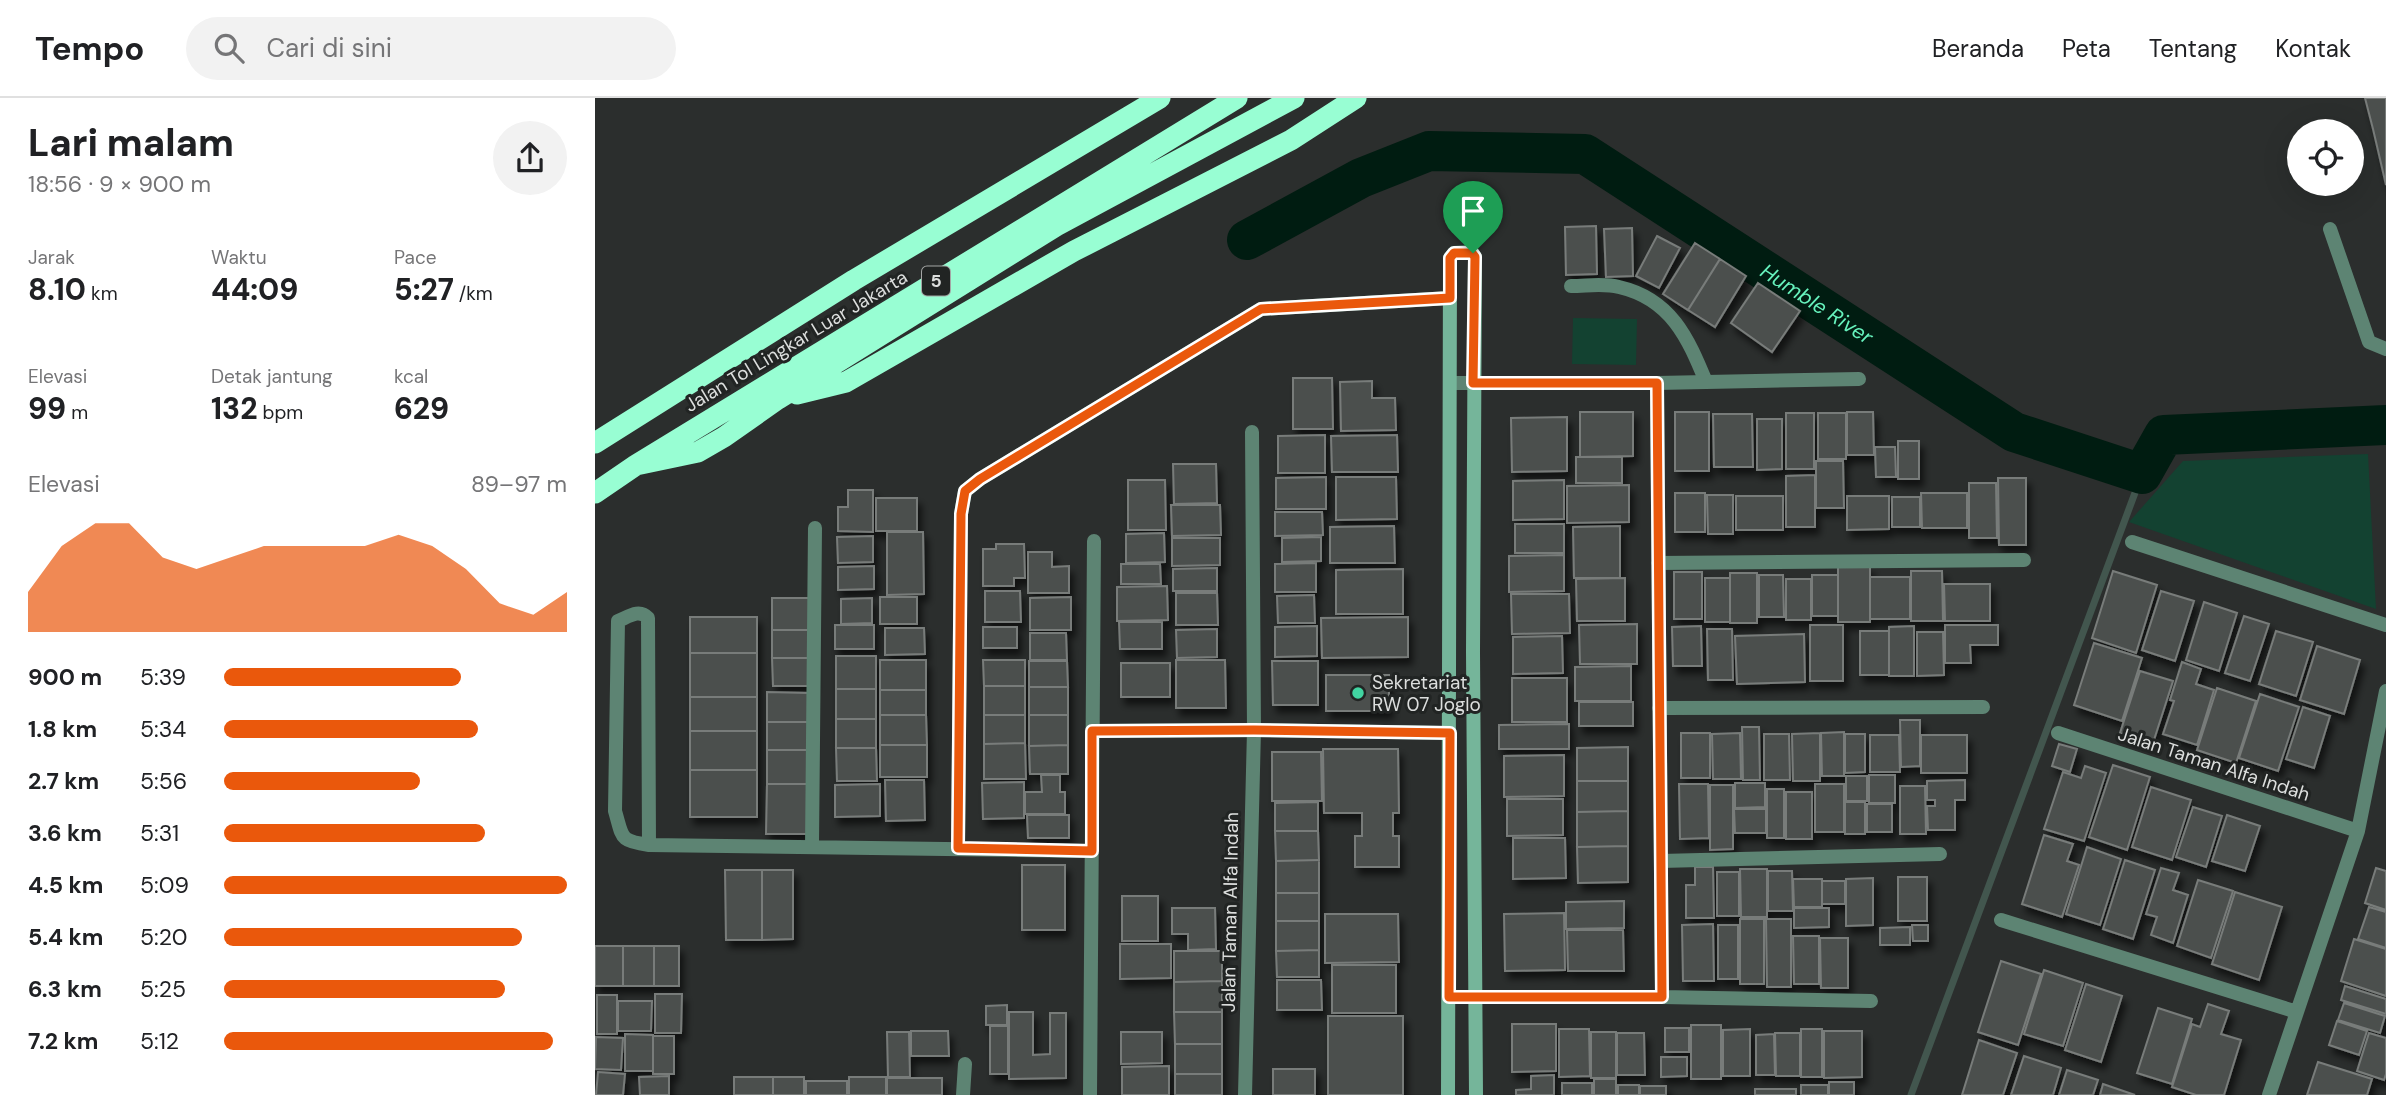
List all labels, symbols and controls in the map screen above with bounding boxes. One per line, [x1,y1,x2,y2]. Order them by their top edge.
search box [186,17,676,80]
text: Tempo [35,27,144,70]
icon: search [210,29,248,67]
text: Cari di sini [266,31,392,65]
text: Beranda [1932,33,2024,64]
text: Peta [2062,33,2111,64]
text: Tentang [2149,33,2237,64]
text: Kontak [2275,33,2351,64]
text: Lari malam [28,118,234,168]
map controls [2287,119,2364,196]
button: locate [2287,119,2364,196]
button: share [493,121,567,195]
text: 18:56 · 9 × 900 m [28,169,211,199]
pin [1443,181,1503,253]
icon: arrive [1454,192,1492,230]
text: Jarak [28,245,75,270]
text: Waktu [211,245,267,270]
text: Pace [394,245,437,270]
water label: Humble River [1755,257,1879,352]
street label: Jalan Tol Lingkar Luar Jakarta [680,264,912,418]
road number: 5 [922,266,950,296]
text: 8.10 [28,270,86,309]
text: 44:09 [211,270,298,309]
text: 5:27 [394,270,454,309]
text: km [86,281,118,306]
text: /km [454,281,493,306]
text: Elevasi [28,364,87,389]
text: Detak jantung [211,364,333,389]
text: kcal [394,364,428,389]
text: 99 [28,389,66,428]
text: 132 [211,389,258,428]
text: 629 [394,389,449,428]
text: m [66,400,88,425]
text: bpm [258,400,303,425]
text: Elevasi [28,469,100,499]
text: 89–97 m [471,469,567,499]
text: 900 m [28,662,102,692]
text: 5:39 [140,662,186,692]
place label: Sekretariat RW 07 Joglo [1372,670,1481,717]
marker: Sekretariat RW 07 Joglo [1350,685,1366,701]
text: 1.8 km [28,714,97,744]
text: 5:34 [140,714,186,744]
street label: Jalan Taman Alfa Indah [2115,721,2313,807]
text: 2.7 km [28,766,99,796]
text: 5:56 [140,766,187,796]
street label: Jalan Taman Alfa Indah [1216,812,1244,1012]
text: 3.6 km [28,818,102,848]
text: 5:31 [140,818,179,848]
text: 4.5 km [28,870,103,900]
text: 5:09 [140,870,189,900]
text: 5.4 km [28,922,103,952]
text: 5:20 [140,922,187,952]
text: 6.3 km [28,974,102,1004]
text: 5:25 [140,974,186,1004]
text: 7.2 km [28,1026,98,1056]
text: 5:12 [140,1026,179,1056]

